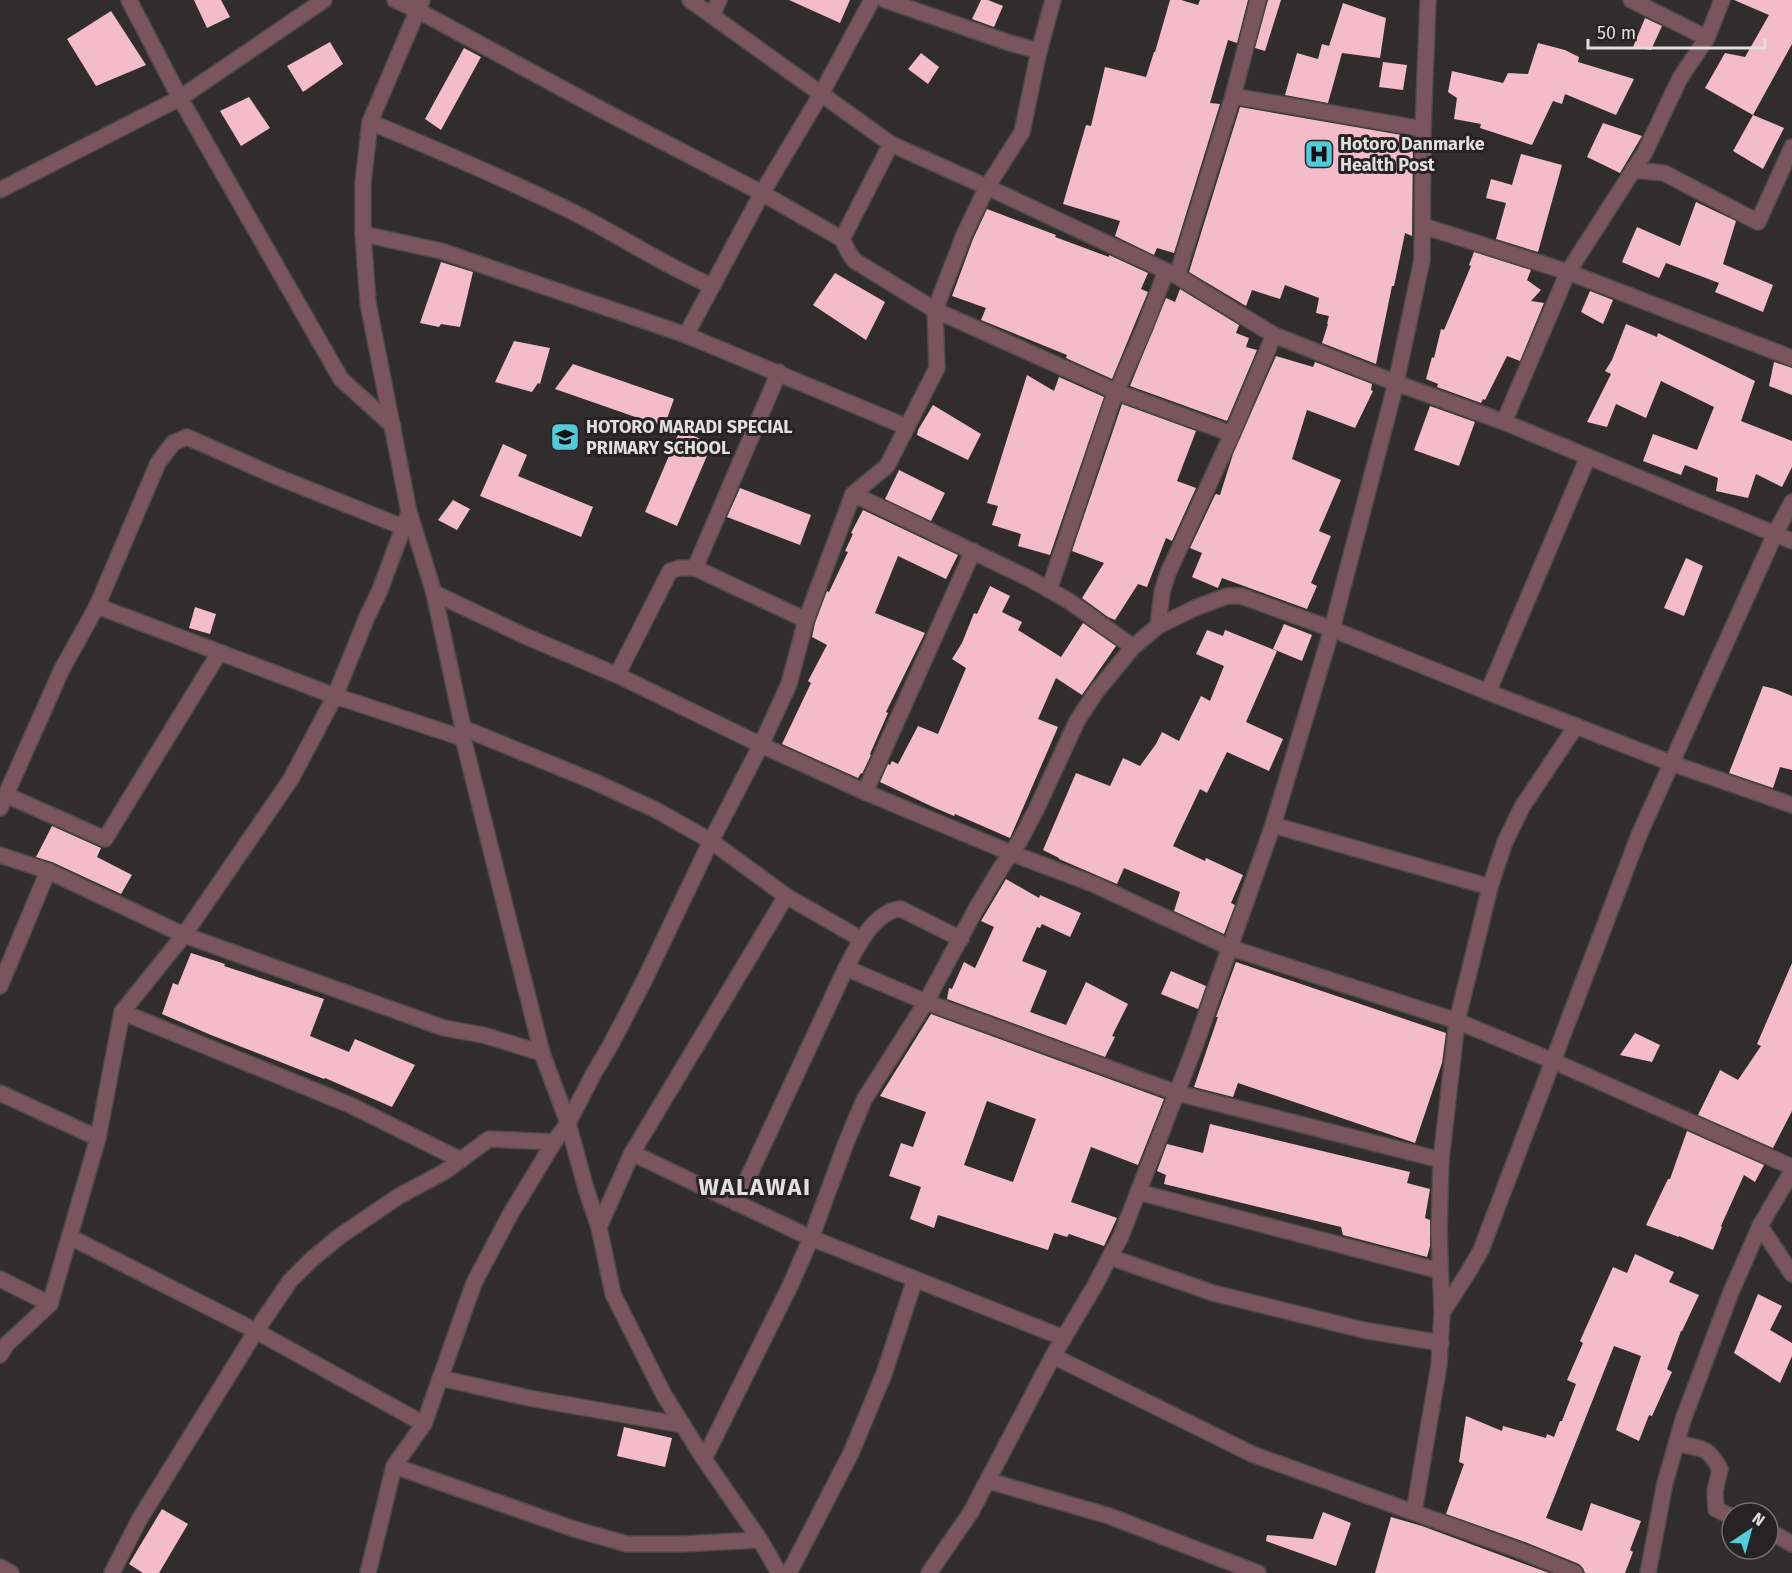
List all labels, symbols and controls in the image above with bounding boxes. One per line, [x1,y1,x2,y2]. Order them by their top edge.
scale bar [1588,12,1765,50]
text: 50 m [1597,22,1636,44]
place label: Hotoro Danmarke Health Post [1340,133,1485,176]
hospital icon: Hotoro Danmarke Health Post [1303,138,1335,170]
place label: HOTORO MARADI SPECIAL PRIMARY SCHOOL [586,416,792,459]
school or university icon: HOTORO MARADI SPECIAL PRIMARY SCHOOL [549,421,581,453]
district label: WALAWAI [699,1173,811,1201]
north arrow [1720,1501,1780,1561]
text: N [1749,1508,1768,1530]

